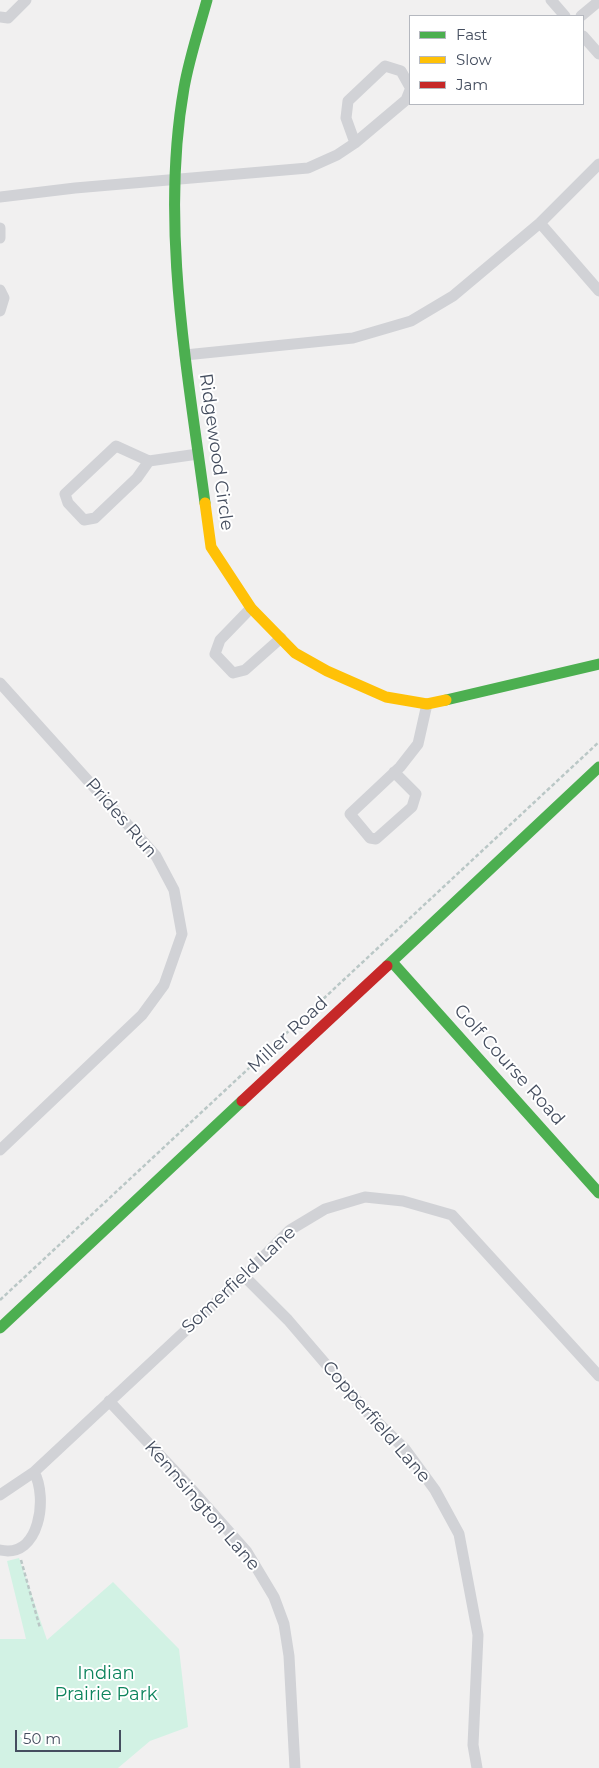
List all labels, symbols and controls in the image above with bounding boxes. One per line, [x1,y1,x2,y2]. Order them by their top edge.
legend [409,15,584,105]
text: Fast [456,25,487,44]
text: Slow [456,50,492,69]
text: Jam [456,75,488,94]
street label: Ridgewood Circle [194,372,238,532]
street label: Prides Run [81,774,161,862]
street label: Miller Road [243,992,333,1078]
street label: Golf Course Road [449,1000,569,1130]
street label: Somerfield Lane [178,1222,300,1338]
street label: Copperfield Lane [317,1357,435,1487]
street label: Kennsington Lane [140,1437,264,1575]
park label: Indian Prairie Park [54,1663,158,1706]
scale bar [18,1720,124,1752]
text: 50 m [23,1729,61,1748]

